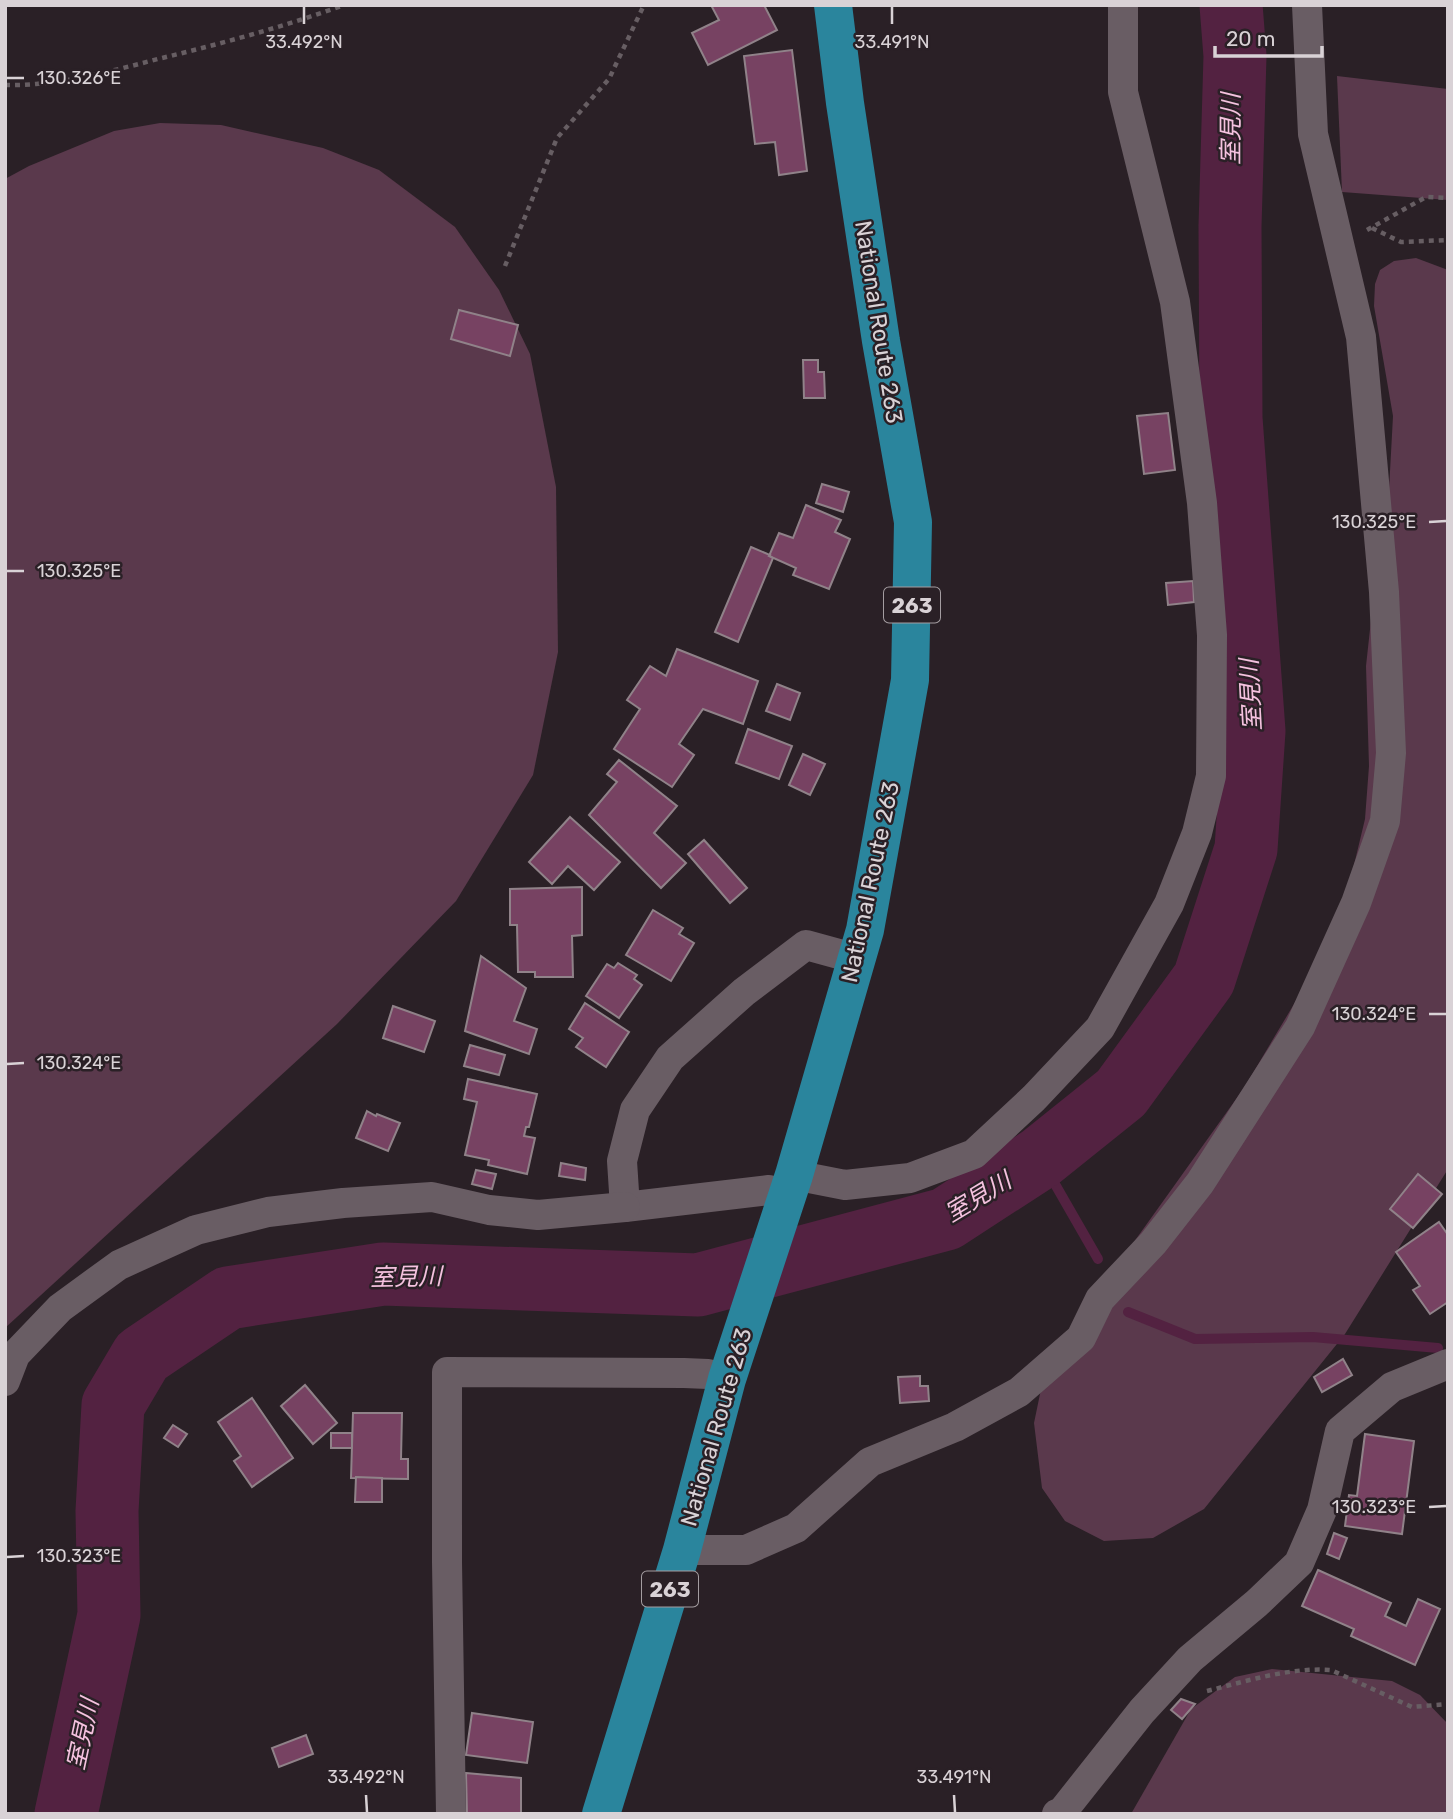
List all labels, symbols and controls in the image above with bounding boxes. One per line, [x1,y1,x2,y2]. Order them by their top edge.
scale bar [1215,14,1322,58]
text: 20 m [1226,26,1275,51]
text: 33.492°N [265,31,343,53]
text: 33.491°N [855,31,929,53]
text: 130.326°E [37,67,121,89]
water label: 室見川 [1217,90,1245,165]
street label: National Route 263 [849,219,909,425]
text: 130.325°E [1332,511,1416,533]
text: 130.325°E [37,560,121,582]
road number: 263 [884,588,940,622]
water label: 室見川 [1235,655,1267,732]
street label: National Route 263 [835,779,905,985]
text: 130.324°E [1332,1003,1416,1025]
text: 130.324°E [37,1052,121,1074]
water label: 室見川 [940,1165,1019,1228]
water label: 室見川 [370,1262,445,1292]
street label: National Route 263 [674,1325,758,1529]
text: 130.323°E [1332,1496,1416,1518]
text: 130.323°E [37,1545,121,1567]
road number: 263 [642,1572,698,1606]
water label: 室見川 [62,1693,105,1772]
text: 33.492°N [327,1766,405,1788]
text: 33.491°N [917,1766,991,1788]

